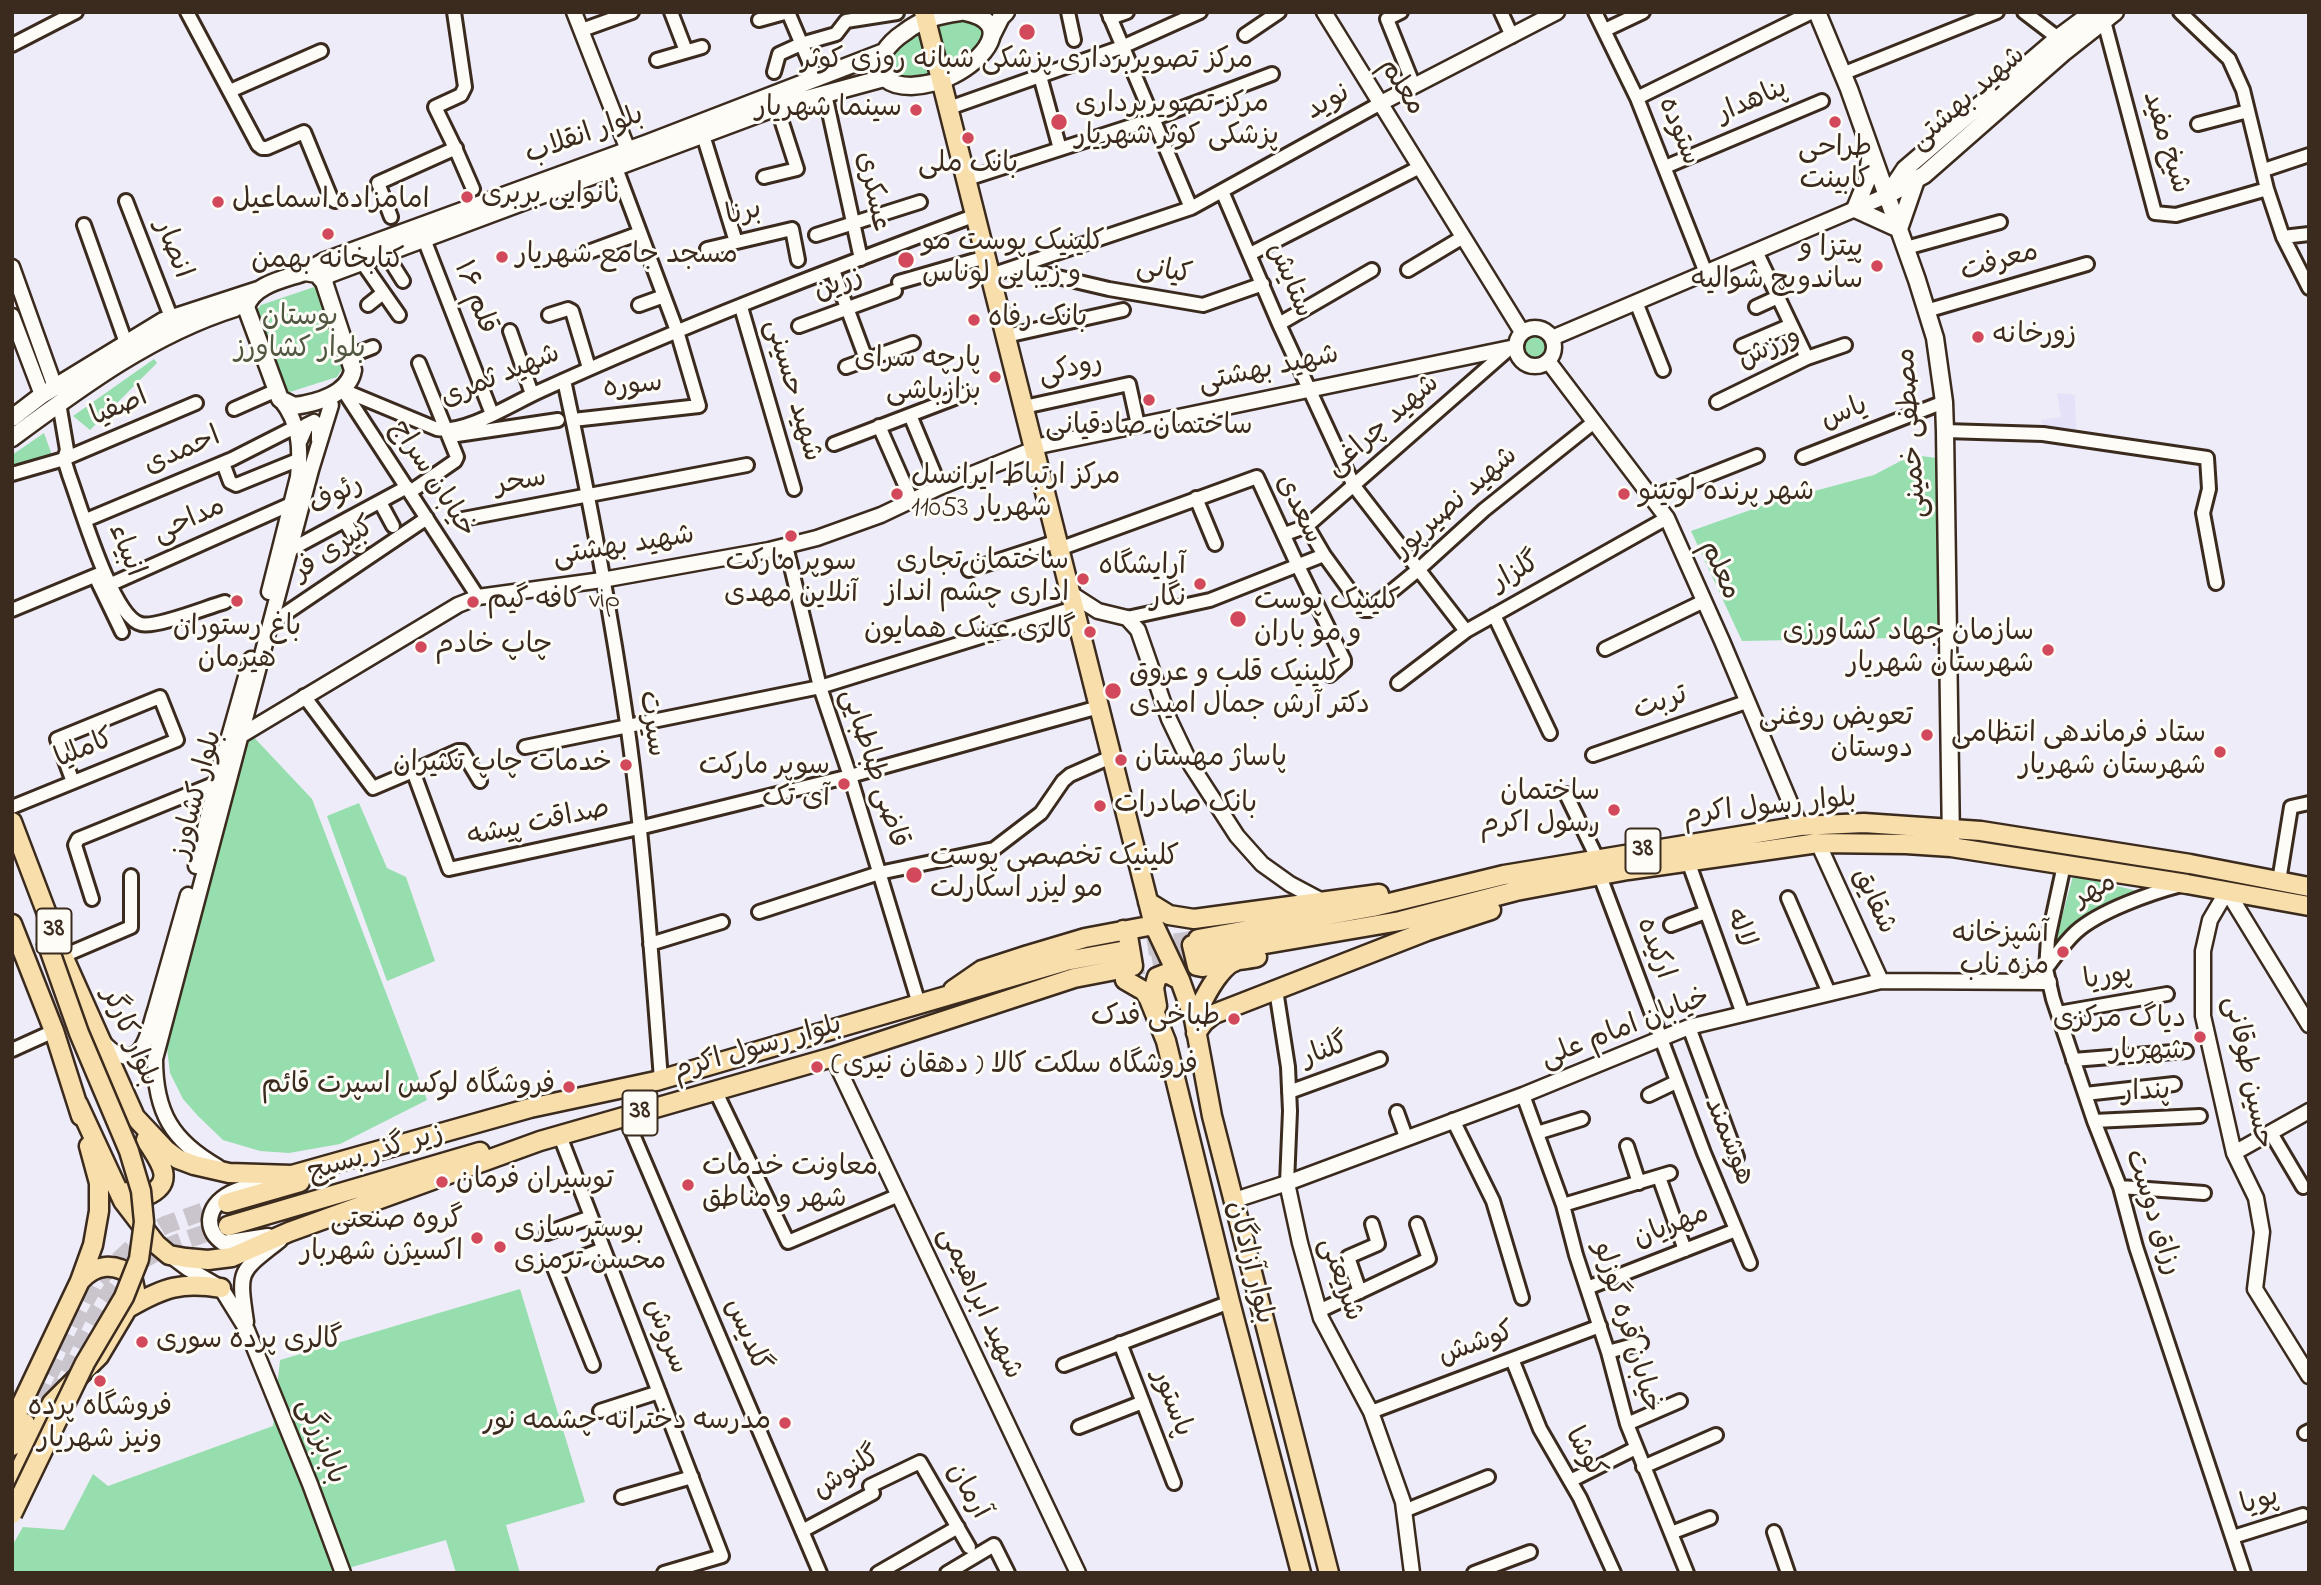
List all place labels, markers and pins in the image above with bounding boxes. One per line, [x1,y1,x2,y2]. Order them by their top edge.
marker: مرکز تصویربرداری پزشکی شبانه روزی کوثر [1017,22,1037,42]
place label: مرکز تصویربرداری پزشکی شبانه روزی کوثر [801,45,1253,79]
place label: مرکز تصویربرداری پزشکی کوثر شهریار [1075,89,1279,155]
place label: سینما شهریار [755,93,902,127]
marker: سینما شهریار [908,102,924,118]
marker: مرکز تصویربرداری پزشکی کوثر شهریار [1049,112,1069,132]
marker: طراحی کابینت [1827,114,1843,130]
marker: بانک ملی [960,130,976,146]
place label: طراحی کابینت [1798,133,1872,199]
place label: بانک ملی [918,149,1018,183]
place label: نانوایی بربری [481,180,621,214]
place label: امامزاده اسماعیل [232,185,430,219]
marker: نانوایی بربری [459,189,475,205]
marker: امامزاده اسماعیل [210,194,226,210]
marker: کتابخانه بهمن [320,226,336,242]
place label: کلینیک پوست مو و زیبایی لوناس [922,227,1105,293]
place label: پیتزا و ساندویچ شوالیه [1691,233,1863,299]
place label: مسجد جامع شهریار [516,240,738,274]
place label: کتابخانه بهمن [251,245,405,279]
marker: مسجد جامع شهریار [494,249,510,265]
marker: کلینیک پوست مو و زیبایی لوناس [896,250,916,270]
marker: پیتزا و ساندویچ شوالیه [1869,258,1885,274]
place label: بانک رفاه [988,303,1088,337]
marker: بانک رفاه [966,312,982,328]
place label: زورخانه [1992,320,2077,354]
marker: زورخانه [1970,329,1986,345]
place label: پارچه سرای بزازباشی [854,344,981,410]
marker: پارچه سرای بزازباشی [987,369,1003,385]
marker: ساختمان صادقیانی [1141,392,1157,408]
place label: ساختمان صادقیانی [1045,411,1253,445]
place label: مرکز ارتباط ایرانسل 11053 شهریار [911,461,1120,527]
place label: شهر پرنده لوتینو [1638,477,1814,511]
marker: مرکز ارتباط ایرانسل 11053 شهریار [889,486,905,502]
marker: شهر پرنده لوتینو [1616,486,1632,502]
marker: سوپر مارکت آنلاین مهدی [783,528,799,544]
place label: ساختمان تجاری اداری چشم انداز [885,546,1069,612]
place label: سوپر مارکت آنلاین مهدی [724,547,858,613]
place label: آرایشگاه نگار [1099,551,1186,617]
marker: ساختمان تجاری اداری چشم انداز [1075,571,1091,587]
marker: آرایشگاه نگار [1192,576,1208,592]
place label: کافه گیم vip [487,585,620,619]
place label: کلینیک پوست و مو باران [1254,586,1401,652]
marker: باغ رستوران هیرمان [229,593,245,609]
marker: کافه گیم vip [465,594,481,610]
marker: کلینیک پوست و مو باران [1228,609,1248,629]
place label: باغ رستوران هیرمان [173,612,301,678]
place label: گالری عینک همایون [864,615,1076,649]
place label: سازمان جهاد کشاورزی شهرستان شهریار [1783,617,2034,683]
marker: گالری عینک همایون [1082,624,1098,640]
place label: چاپ خادم [435,630,552,664]
marker: چاپ خادم [413,639,429,655]
marker: سازمان جهاد کشاورزی شهرستان شهریار [2040,642,2056,658]
place label: کلینیک قلب و عروق دکتر آرش جمال امیدی [1129,658,1370,724]
marker: کلینیک قلب و عروق دکتر آرش جمال امیدی [1103,681,1123,701]
place label: تعویض روغنی دوستان [1759,702,1913,768]
place label: ستاد فرماندهی انتظامی شهرستان شهریار [1951,719,2206,785]
marker: تعویض روغنی دوستان [1919,727,1935,743]
place label: پاساژ مهستان [1135,743,1287,777]
marker: ستاد فرماندهی انتظامی شهرستان شهریار [2212,744,2228,760]
place label: خدمات چاپ تکثیران [393,748,612,782]
place label: سوپر مارکت آی تک [699,751,830,817]
marker: پاساژ مهستان [1113,752,1129,768]
marker: خدمات چاپ تکثیران [618,757,634,773]
marker: سوپر مارکت آی تک [836,776,852,792]
place label: ساختمان رسول اکرم [1480,777,1600,843]
place label: بانک صادرات [1114,789,1257,823]
marker: بانک صادرات [1092,798,1108,814]
marker: ساختمان رسول اکرم [1606,802,1622,818]
place label: کلینیک تخصصی پوست مو لیزر اسکارلت [930,842,1179,908]
marker: کلینیک تخصصی پوست مو لیزر اسکارلت [904,865,924,885]
place label: آشپزخانه مزه ناب [1952,919,2049,985]
marker: آشپزخانه مزه ناب [2055,944,2071,960]
place label: طباخی فدک [1091,1002,1220,1036]
place label: دیاگ مرکزی شهریار [2053,1004,2186,1070]
marker: طباخی فدک [1226,1011,1242,1027]
marker: دیاگ مرکزی شهریار [2192,1029,2208,1045]
place label: فروشگاه سلکت کالا ( دهقان نیری) [831,1050,1198,1084]
marker: فروشگاه سلکت کالا ( دهقان نیری) [809,1059,825,1075]
place label: فروشگاه لوکس اسپرت قائم [261,1070,555,1104]
marker: فروشگاه لوکس اسپرت قائم [561,1079,577,1095]
place label: معاونت خدمات شهر و مناطق [702,1152,878,1218]
place label: توسیران فرمان [456,1165,614,1199]
marker: توسیران فرمان [434,1174,450,1190]
marker: معاونت خدمات شهر و مناطق [680,1177,696,1193]
place label: گروه صنعتی اکسیژن شهربار [301,1205,463,1271]
place label: بوستر سازی محسن ترمزی [514,1214,666,1280]
marker: گروه صنعتی اکسیژن شهربار [469,1230,485,1246]
marker: بوستر سازی محسن ترمزی [492,1239,508,1255]
place label: گالری پرده سوری [156,1325,343,1359]
marker: گالری پرده سوری [134,1334,150,1350]
marker: فروشگاه پرده ونیز شهریار [92,1373,108,1389]
place label: فروشگاه پرده ونیز شهریار [28,1392,172,1458]
place label: مدرسه دخترانه چشمه نور [483,1406,771,1440]
marker: مدرسه دخترانه چشمه نور [777,1415,793,1431]

